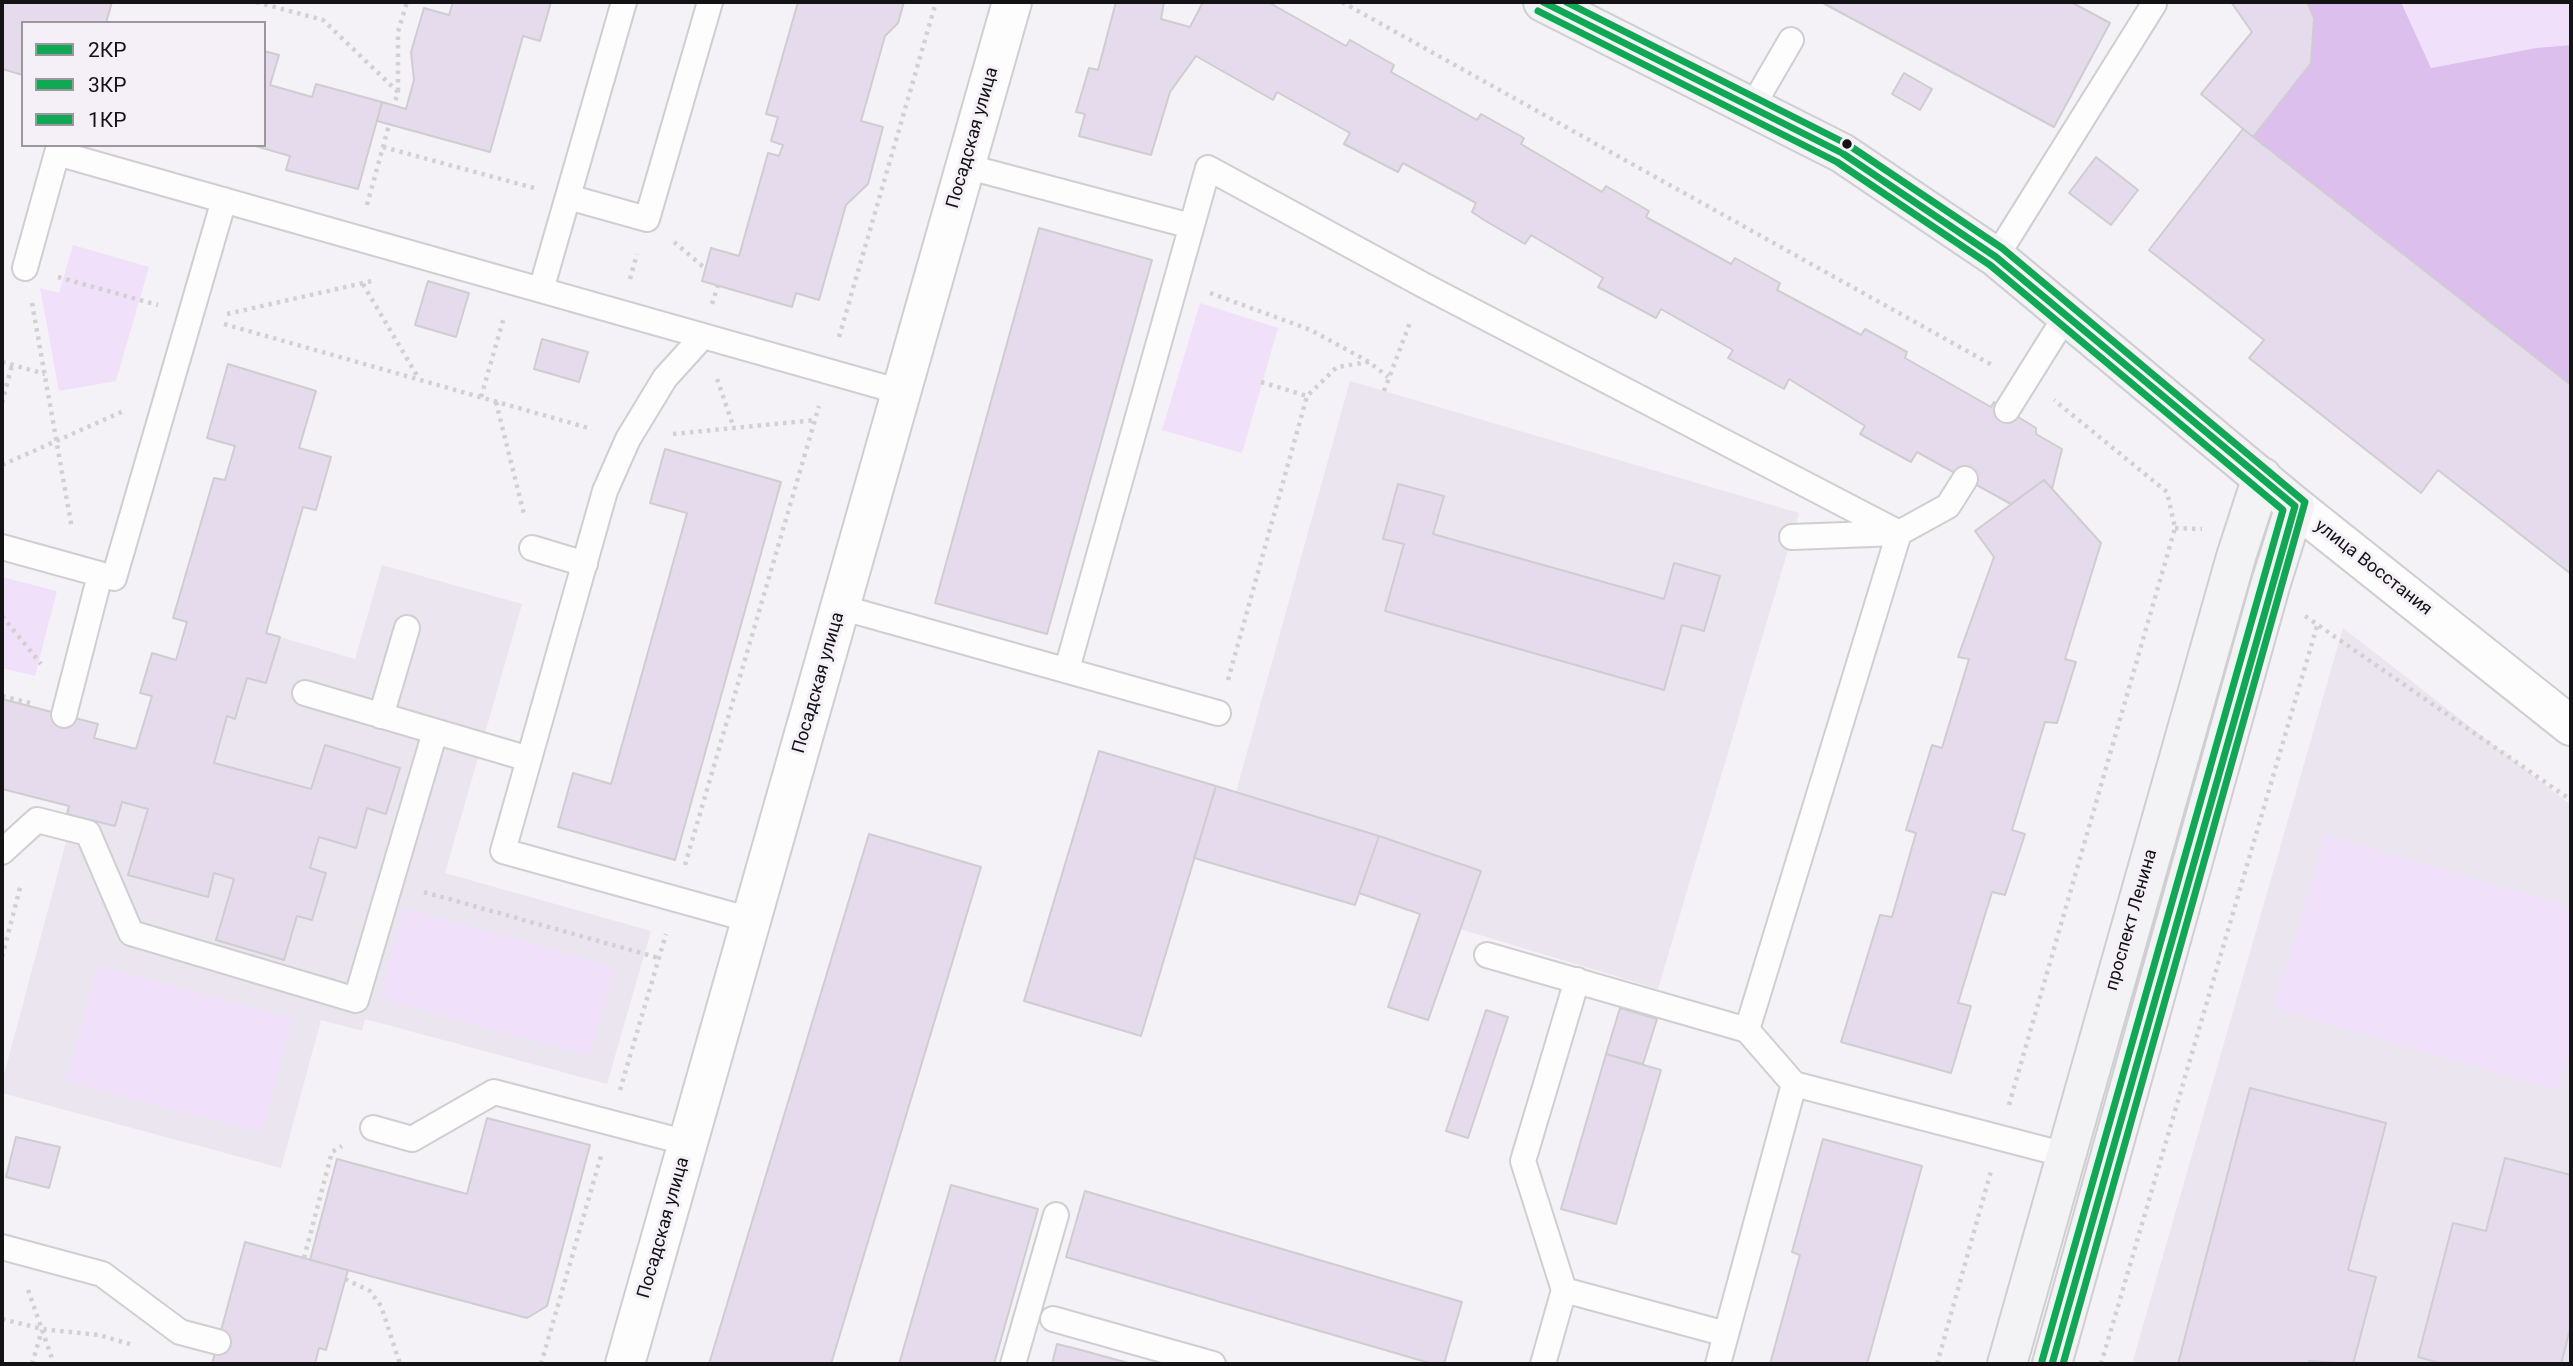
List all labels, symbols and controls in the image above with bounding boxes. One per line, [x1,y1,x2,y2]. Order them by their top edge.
legend [21,21,266,147]
text: 2КР [88,38,127,62]
street label: Посадская улица [943,65,1003,211]
text: 3КР [88,73,127,97]
text: 1КР [88,108,127,132]
unlabelled marker [1840,137,1854,151]
street label: улица Восстания [2310,515,2436,621]
street label: Посадская улица [789,610,849,756]
street label: проспект Ленина [2101,847,2163,993]
street label: Посадская улица [634,1155,694,1301]

